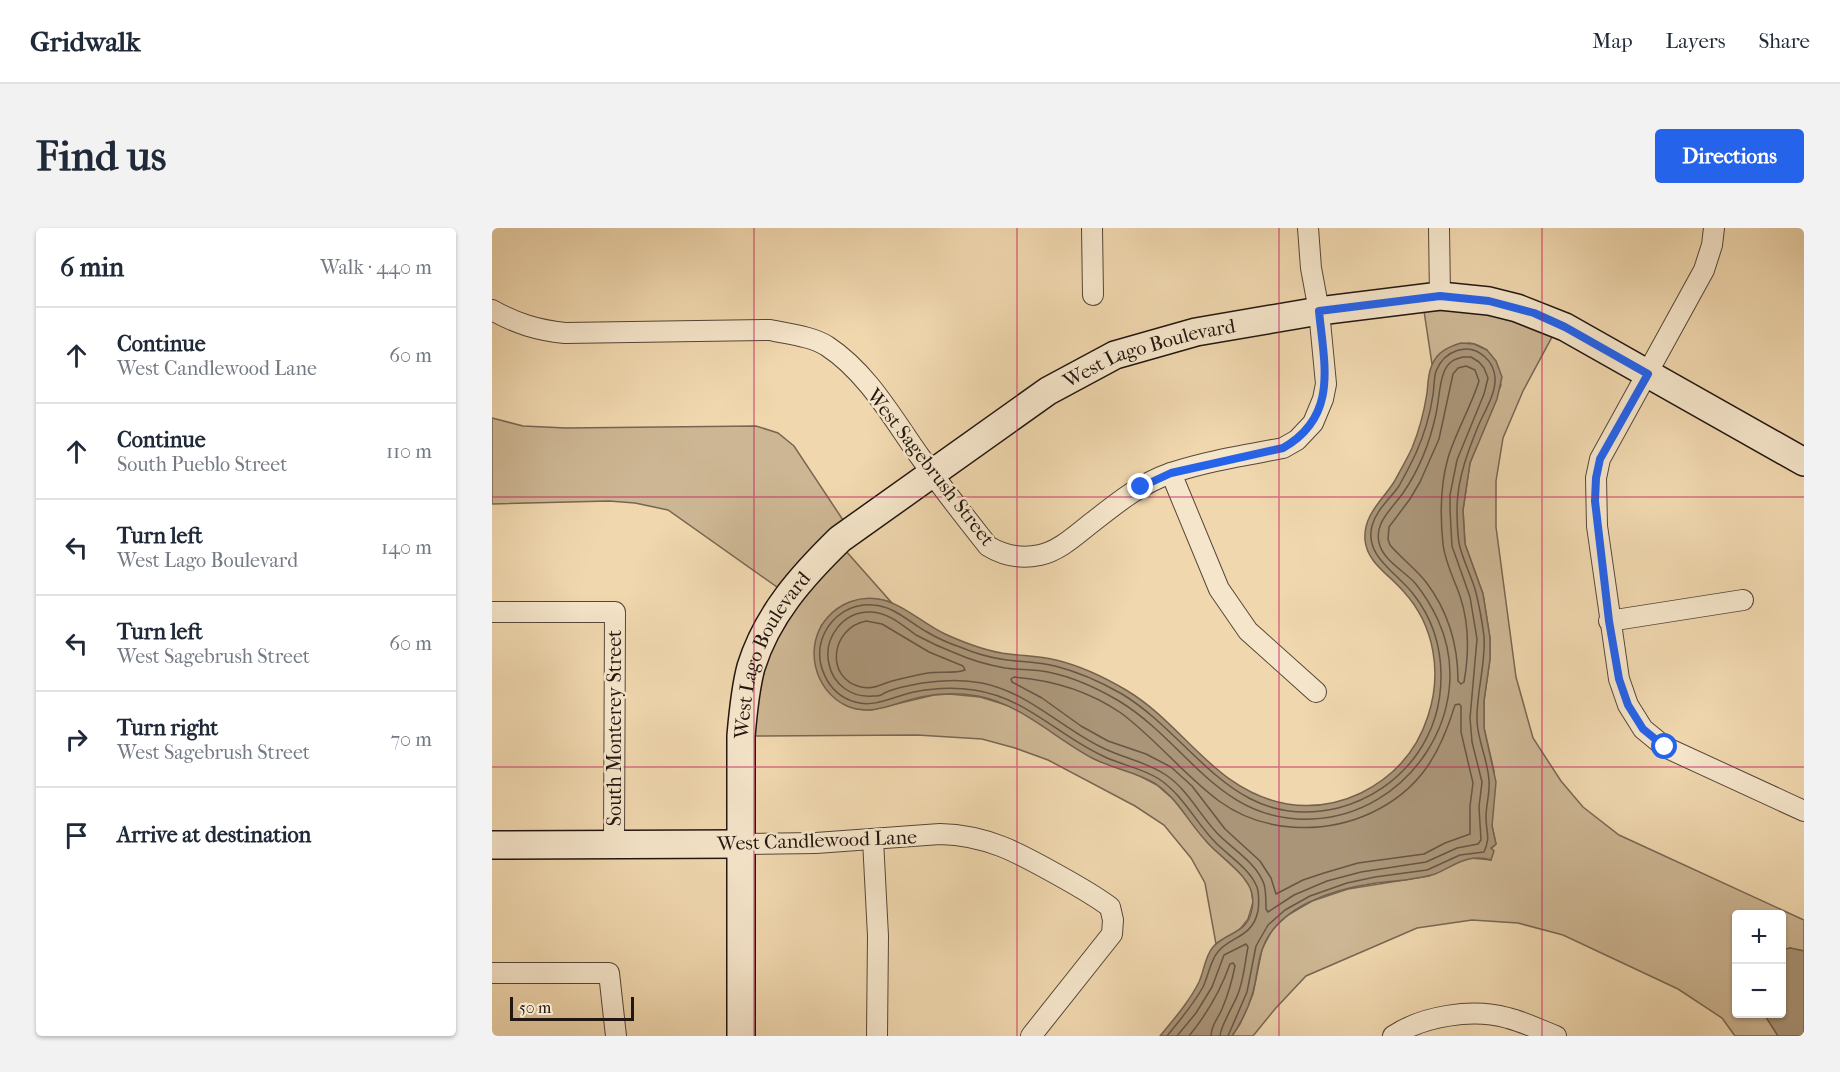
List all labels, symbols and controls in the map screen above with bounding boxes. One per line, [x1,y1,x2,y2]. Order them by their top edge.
text: Gridwalk [30,25,141,58]
text: Map [1592,29,1633,53]
text: Layers [1666,29,1725,53]
text: Share [1758,29,1810,53]
button: Directions [1655,129,1804,183]
text: Find us [36,132,166,181]
text: 6 min [60,252,124,283]
text: Walk · 440 m [320,256,432,279]
street label: West Lago Boulevard [1058,314,1238,393]
text: Continue [117,331,206,357]
icon: ahead [60,339,93,372]
text: 60 m [389,344,432,367]
text: West Candlewood Lane [117,357,317,380]
street label: West Sagebrush Street [862,383,999,550]
text: Continue [117,427,206,453]
icon: ahead [60,435,93,468]
text: 110 m [386,440,432,463]
text: South Pueblo Street [117,453,287,476]
route end [1127,473,1153,499]
text: Turn left [117,523,203,549]
icon: left [60,531,93,564]
text: 140 m [381,536,432,559]
text: West Lago Boulevard [117,549,298,572]
street label: West Lago Boulevard [730,566,816,741]
text: Turn left [117,619,203,645]
icon: left [60,627,93,660]
street label: South Monterey Street [603,630,626,826]
text: 60 m [389,632,432,655]
text: West Sagebrush Street [117,645,310,668]
text: Turn right [117,715,218,741]
icon: right [60,723,93,756]
text: 70 m [390,728,432,751]
route start [1651,733,1677,759]
text: West Sagebrush Street [117,741,310,764]
icon: arrive [60,819,93,852]
text: Arrive at destination [117,822,311,848]
street label: West Candlewood Lane [716,826,917,856]
map controls [1732,910,1786,1018]
button: + [1732,910,1786,964]
button: − [1732,964,1786,1018]
scale bar [510,994,634,1022]
text: 50 m [519,998,551,1017]

